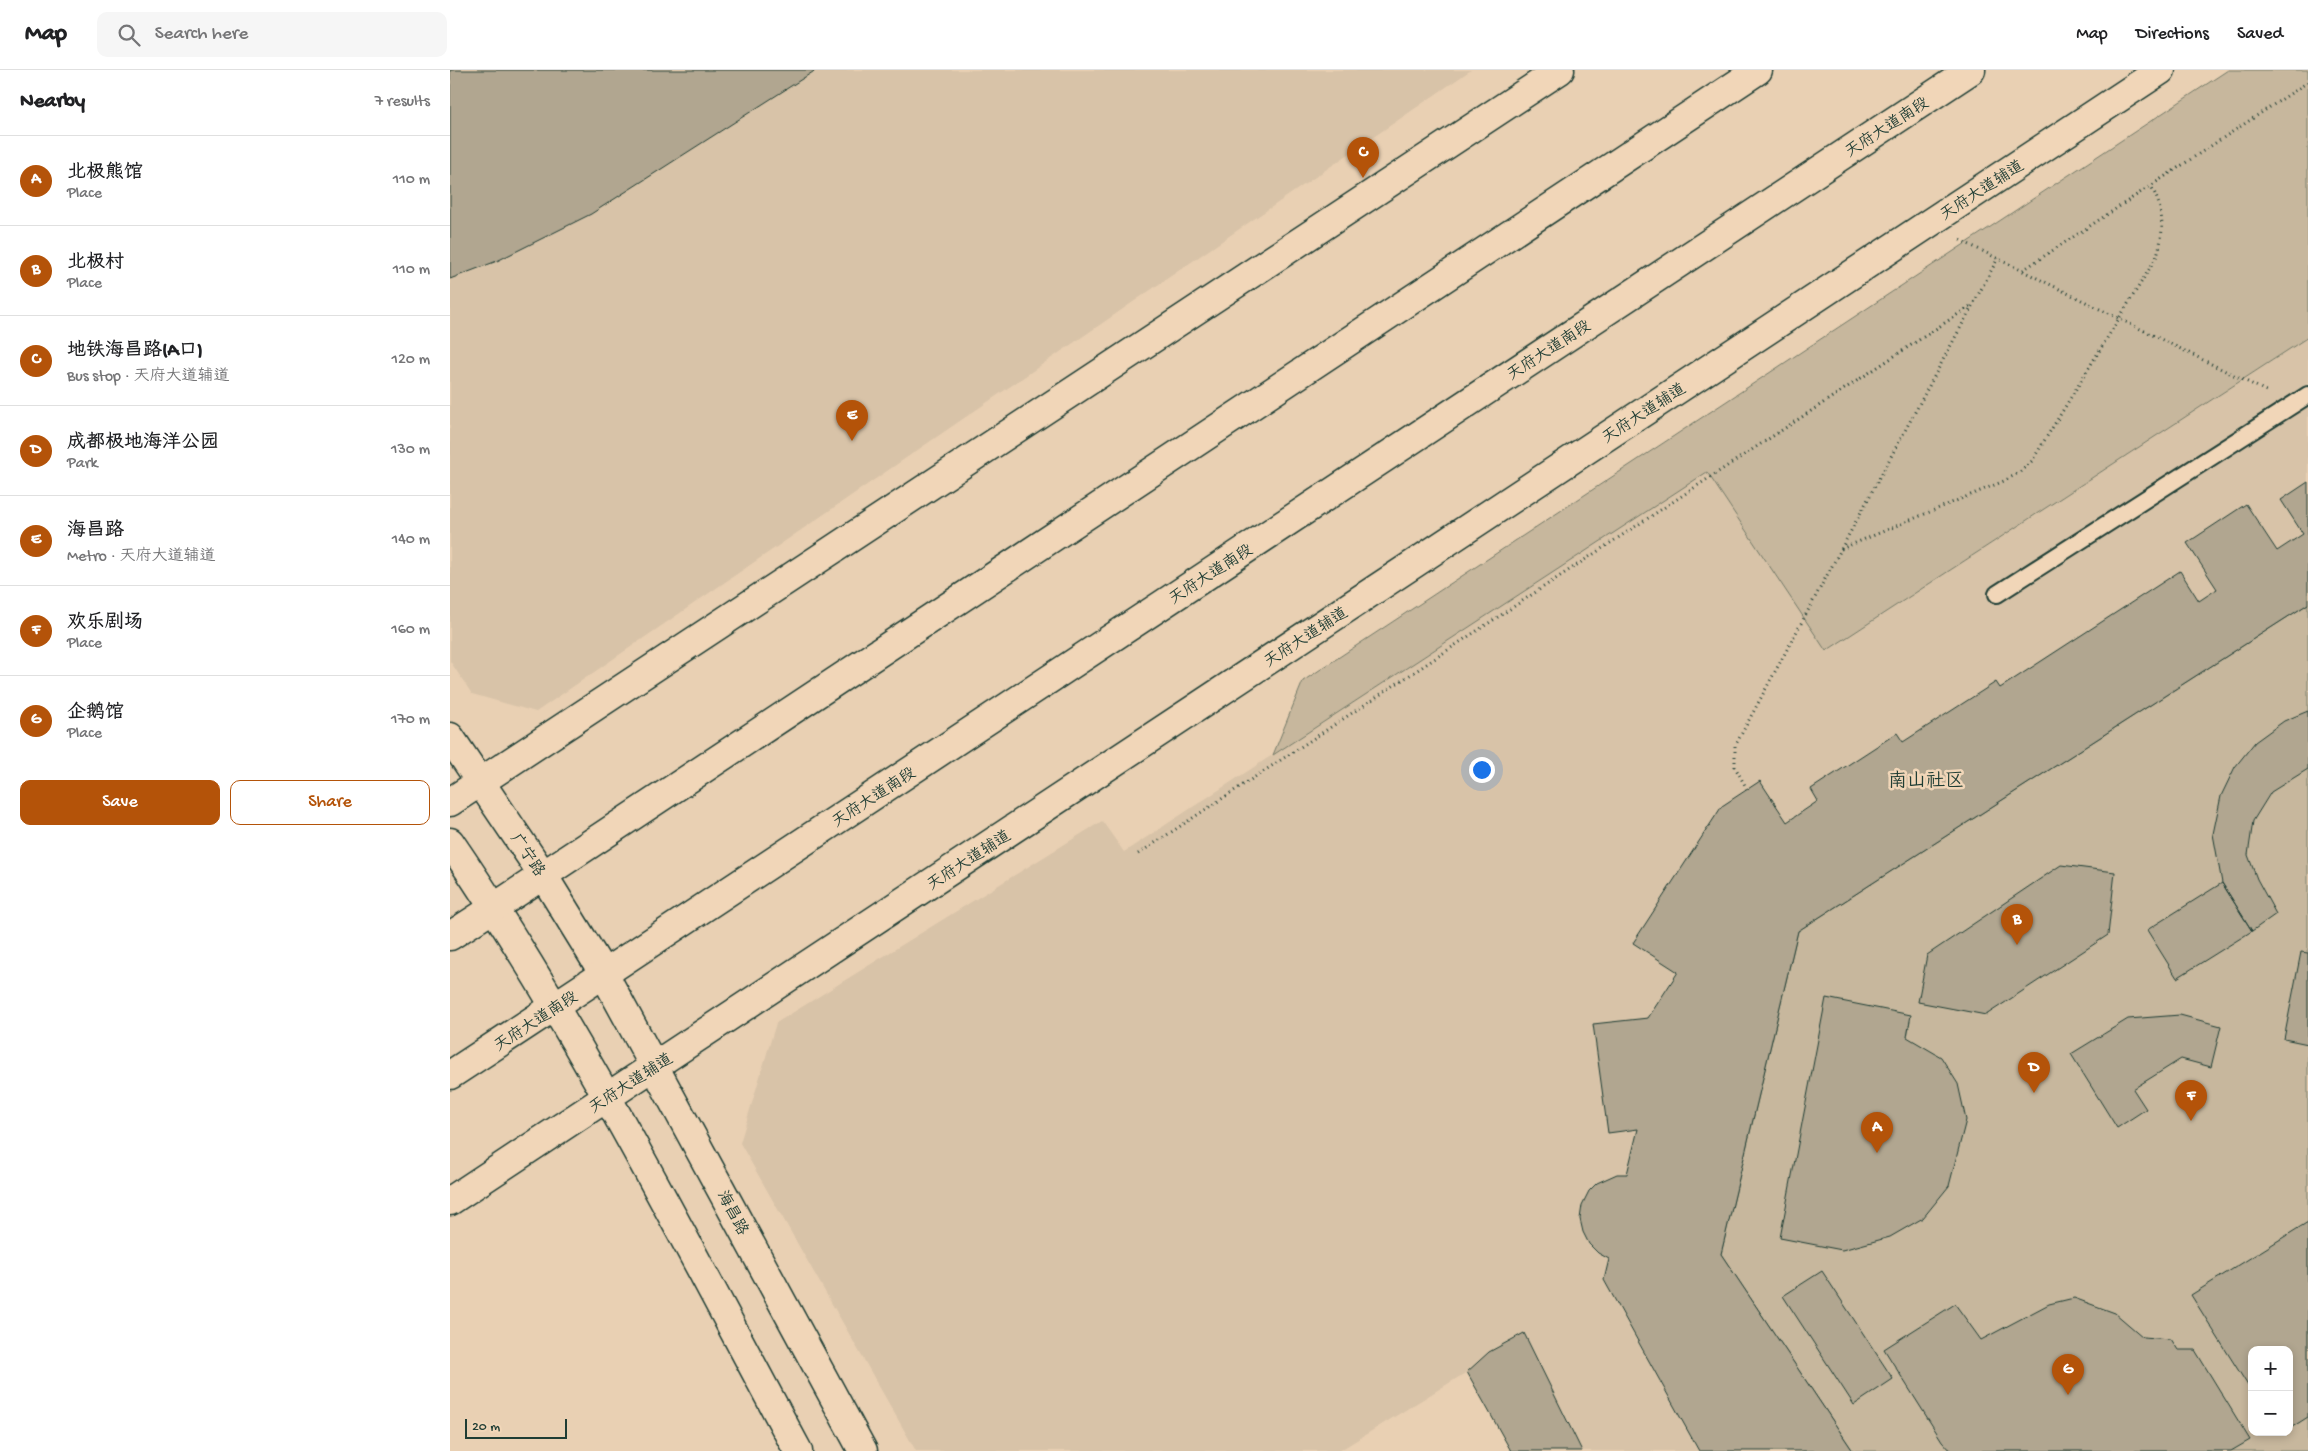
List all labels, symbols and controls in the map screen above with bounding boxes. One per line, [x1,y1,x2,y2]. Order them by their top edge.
search box [97,12,447,57]
text: Map [25,20,67,49]
icon: search [115,21,143,49]
text: Search here [155,23,248,46]
text: Map [2076,24,2108,45]
text: Directions [2136,24,2209,45]
text: Saved [2237,24,2283,45]
text: Nearby [20,90,85,115]
text: 7 results [375,93,430,112]
street label: 天府大道南段 [1841,93,1933,163]
pin: C [1347,137,1379,178]
street label: 天府大道辅道 [1936,156,2028,226]
text: 北极熊馆 [67,162,143,185]
text: A [31,171,41,190]
text: 110 m [393,171,430,190]
text: Place [67,185,102,204]
text: 北极村 [67,252,124,275]
text: B [32,261,40,280]
text: 110 m [393,261,430,280]
text: Place [67,275,102,294]
street label: 天府大道南段 [1503,316,1595,386]
text: 地铁海昌路(A口) [67,340,203,363]
text: C [32,351,40,370]
text: 120 m [391,351,430,370]
text: Bus stop · 天府大道辅道 [67,368,230,387]
street label: 天府大道辅道 [1598,379,1690,449]
pin: E [836,400,868,441]
text: 成都极地海洋公园 [67,432,219,455]
text: D [31,441,41,460]
text: 130 m [391,441,430,460]
text: Park [67,455,98,474]
text: 海昌路 [67,520,124,543]
text: E [31,531,41,550]
text: 140 m [392,531,430,550]
street label: 天府大道南段 [1165,540,1257,610]
text: Metro · 天府大道辅道 [67,548,215,567]
street label: 天府大道辅道 [1260,603,1352,673]
text: 欢乐剧场 [67,612,143,635]
text: F [32,621,40,640]
text: 160 m [391,621,430,640]
text: Place [67,635,102,654]
text: 企鹅馆 [67,702,124,725]
text: G [31,711,41,730]
text: 170 m [391,711,430,730]
text: Place [67,725,102,744]
your location [1469,757,1495,783]
street label: 天府大道南段 [828,763,920,833]
district label: 南山社区 [1888,770,1964,794]
button: Save [20,780,220,825]
button: Share [230,780,430,825]
street label: 天府大道辅道 [923,826,1015,896]
street label: 广宁路 [505,830,549,881]
pin: B [2001,904,2033,945]
street label: 天府大道南段 [490,987,582,1057]
street label: 天府大道辅道 [585,1049,677,1119]
pin: D [2018,1052,2050,1093]
pin: F [2175,1080,2207,1121]
pin: A [1861,1112,1893,1153]
street label: 海昌路 [711,1187,752,1239]
map controls [2248,1346,2293,1436]
button: + [2248,1346,2293,1391]
pin: G [2052,1354,2084,1395]
button: − [2248,1391,2293,1436]
scale bar [465,1416,568,1439]
text: 20 m [472,1419,500,1436]

